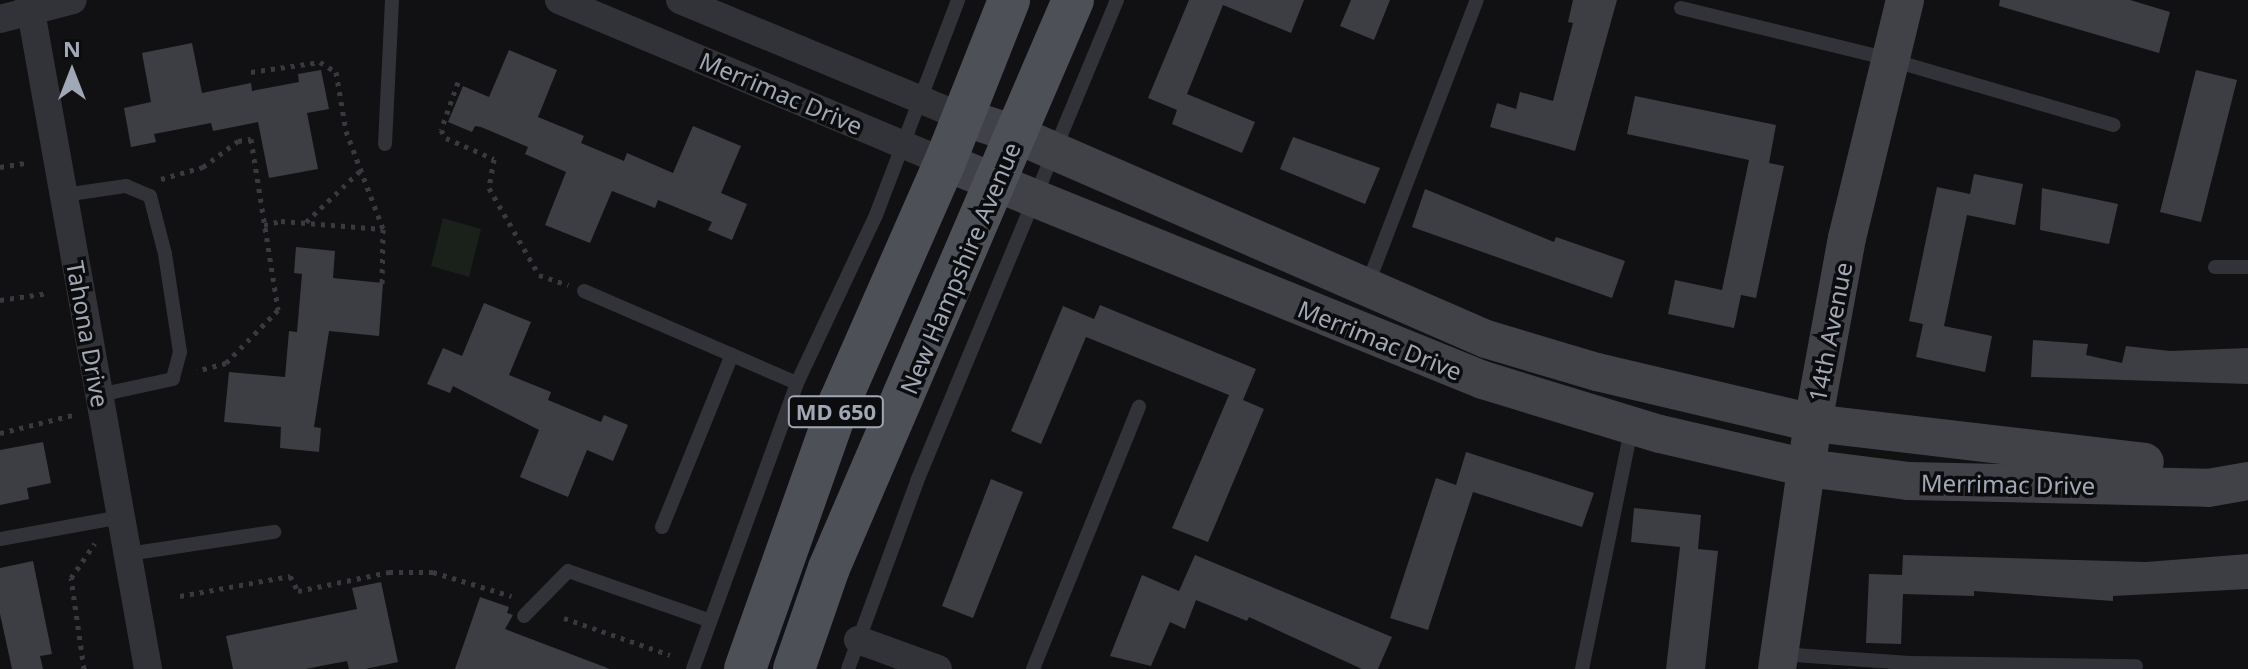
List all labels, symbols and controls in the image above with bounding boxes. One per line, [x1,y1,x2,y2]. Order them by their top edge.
north arrow [32,32,112,112]
text: N [63,33,81,63]
street label: Merrimac Drive [695,46,867,140]
street label: New Hampshire Avenue [894,138,1026,398]
street label: Tahona Drive [61,259,115,409]
street label: 14th Avenue [1802,260,1858,404]
street label: Merrimac Drive [1294,294,1466,386]
road number: MD 650 [786,394,886,430]
street label: Merrimac Drive [1921,468,2095,500]

